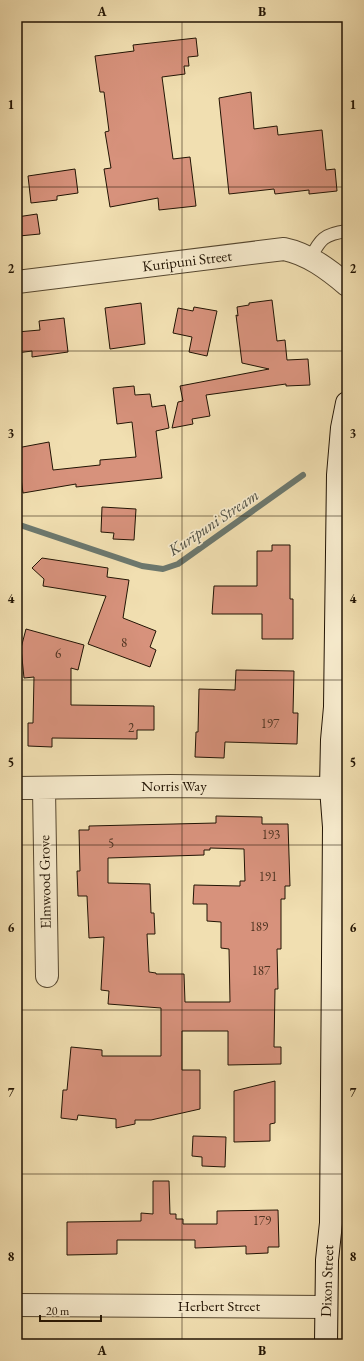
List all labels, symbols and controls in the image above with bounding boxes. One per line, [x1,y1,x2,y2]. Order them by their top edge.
text: A [96,3,107,20]
text: B [258,3,266,20]
text: 1 [8,96,15,113]
text: 1 [350,96,357,113]
street label: Kuripuni Street [141,246,233,275]
text: 2 [8,260,15,277]
text: 2 [350,260,357,277]
text: 3 [8,425,15,442]
text: 3 [350,425,357,442]
water label: Kurīpuni Stream [163,484,263,561]
text: 4 [8,590,15,607]
text: 4 [350,590,357,607]
house number: 8 [121,634,127,651]
house number: 6 [55,645,61,662]
house number: 197 [261,715,280,732]
house number: 2 [128,719,135,736]
text: 5 [8,754,14,771]
text: 5 [350,754,356,771]
street label: Norris Way [141,776,207,795]
house number: 193 [262,826,280,843]
street label: Elmwood Grove [34,835,55,929]
house number: 5 [108,835,114,852]
house number: 191 [259,868,277,885]
house number: 189 [250,918,269,935]
text: 6 [8,919,15,936]
text: 6 [350,919,357,936]
house number: 187 [252,962,271,979]
text: 7 [8,1084,15,1101]
text: 7 [350,1084,357,1101]
house number: 179 [253,1212,272,1229]
street label: Dixon Street [316,1244,337,1317]
text: 8 [8,1248,15,1265]
text: 8 [350,1248,357,1265]
street label: Herbert Street [178,1296,260,1315]
scale bar [40,1297,101,1323]
text: 20 m [46,1303,70,1319]
text: A [96,1342,107,1359]
text: B [258,1342,266,1359]

